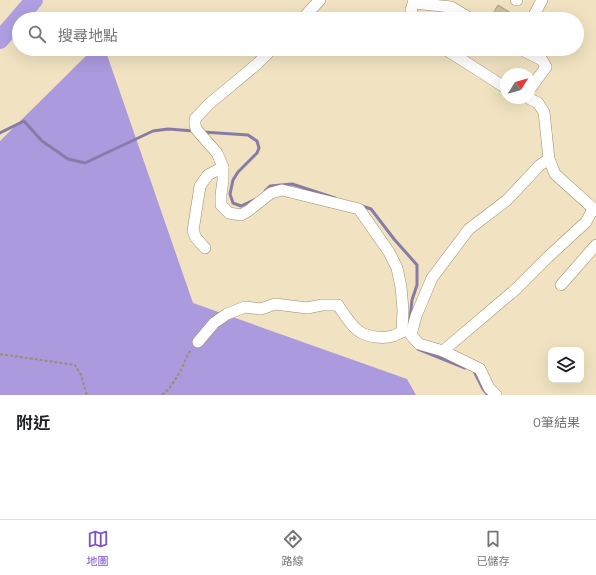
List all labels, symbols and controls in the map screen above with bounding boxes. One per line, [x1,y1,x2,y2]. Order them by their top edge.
search box [12,12,584,56]
icon: search [26,23,48,45]
text: 搜尋地點 [58,27,118,45]
north arrow [500,68,536,104]
map controls [548,347,584,383]
button: layers [548,347,584,383]
text: 附近 [16,413,50,434]
text: 0筆結果 [533,415,580,430]
tab: 地圖 [87,528,109,568]
tab: 路線 [282,528,304,568]
tab: 已儲存 [477,528,510,568]

